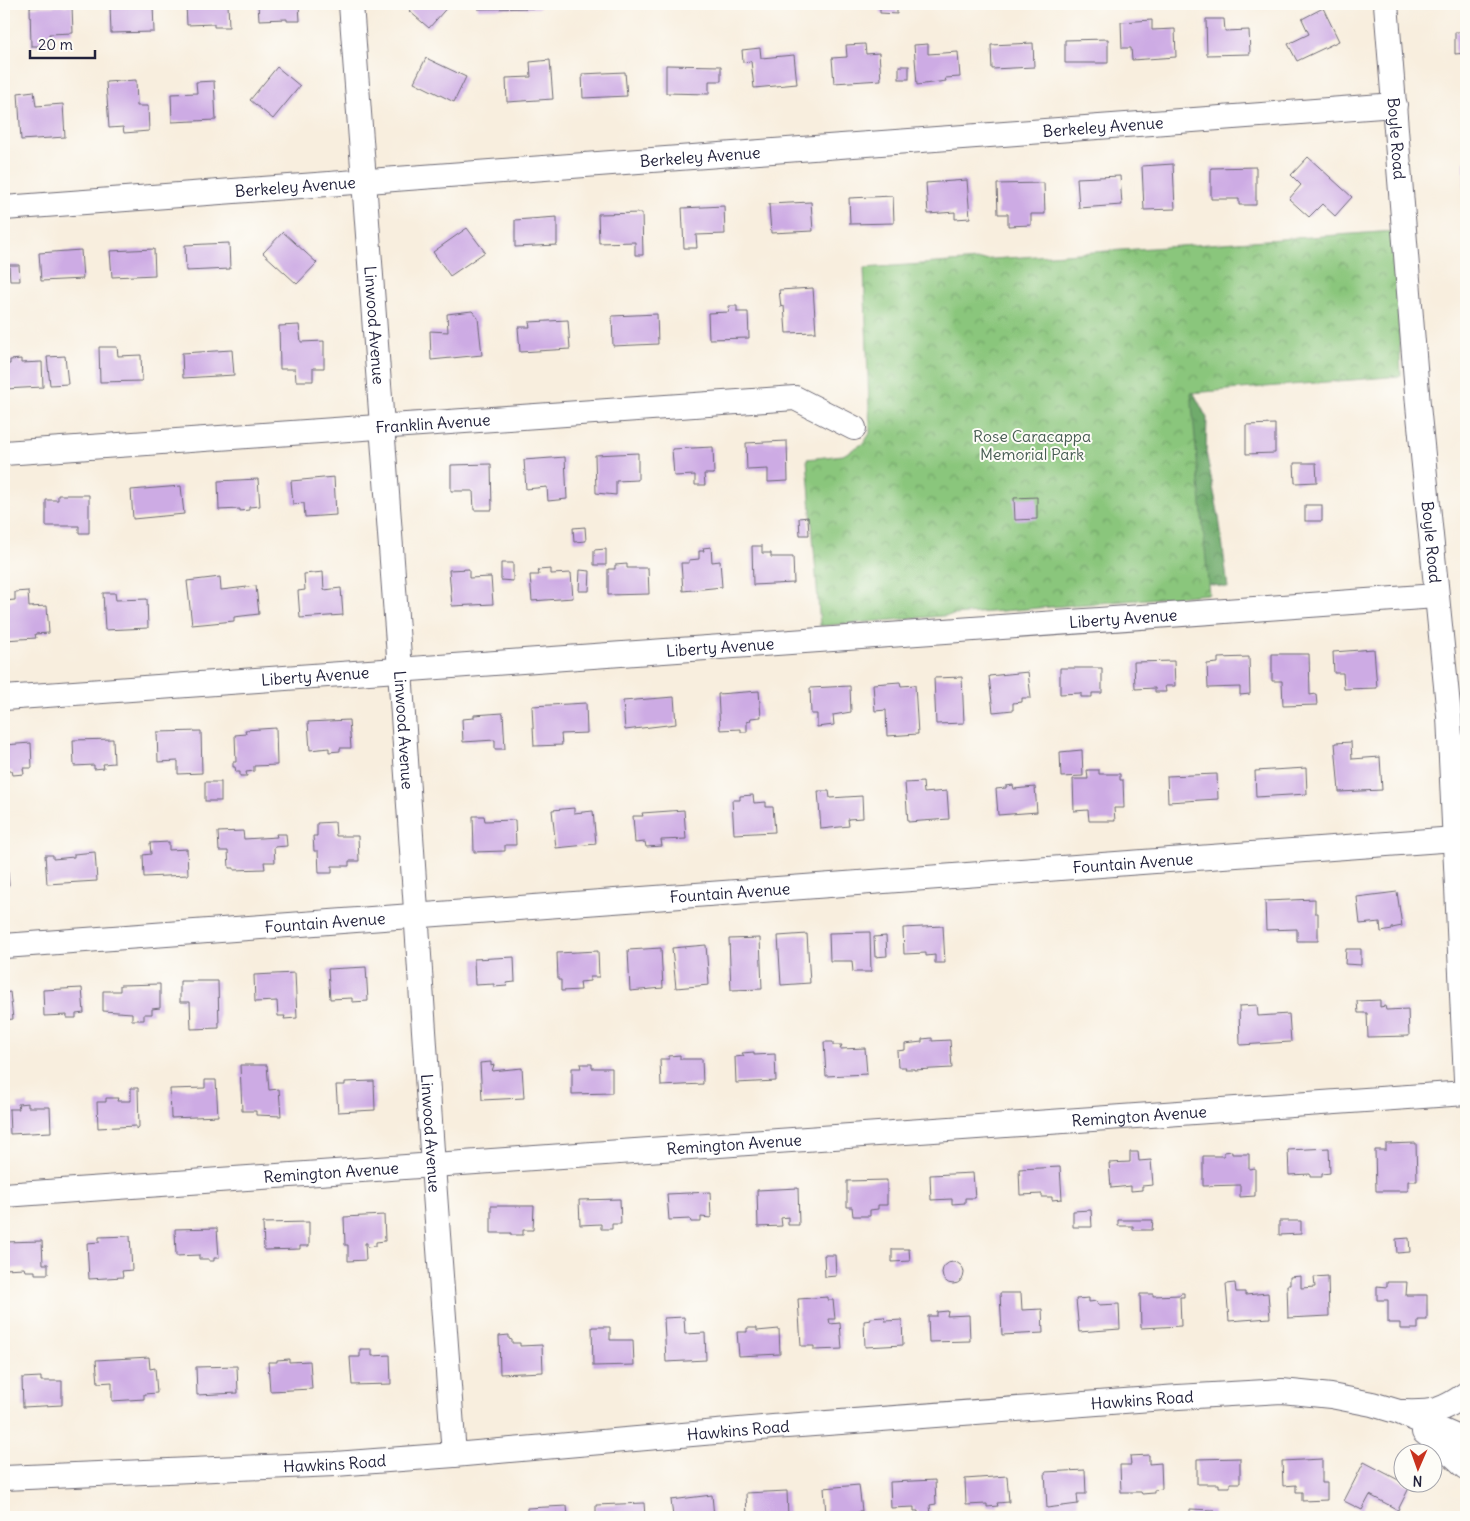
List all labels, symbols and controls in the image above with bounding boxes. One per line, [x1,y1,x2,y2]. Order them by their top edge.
scale bar [30,28,95,60]
text: 20 m [38,35,73,54]
street label: Boyle Road [1384,97,1410,180]
street label: Berkeley Avenue [1042,112,1164,141]
street label: Berkeley Avenue [639,142,761,171]
street label: Berkeley Avenue [234,172,356,201]
street label: Linwood Avenue [360,265,389,385]
street label: Franklin Avenue [375,409,491,437]
park label: Rose Caracappa Memorial Park [973,426,1091,464]
street label: Boyle Road [1418,500,1446,584]
street label: Liberty Avenue [1068,604,1178,632]
street label: Liberty Avenue [665,633,775,661]
street label: Liberty Avenue [260,662,370,690]
street label: Linwood Avenue [390,670,418,790]
street label: Fountain Avenue [1072,848,1194,877]
street label: Fountain Avenue [669,878,791,907]
street label: Fountain Avenue [264,908,386,937]
street label: Linwood Avenue [417,1073,445,1193]
street label: Remington Avenue [1071,1101,1207,1130]
street label: Remington Avenue [666,1129,802,1159]
street label: Remington Avenue [263,1157,399,1187]
street label: Hawkins Road [1090,1386,1194,1413]
street label: Hawkins Road [686,1416,790,1445]
north arrow [1392,1444,1442,1494]
street label: Hawkins Road [283,1450,387,1476]
text: N [1412,1472,1423,1490]

